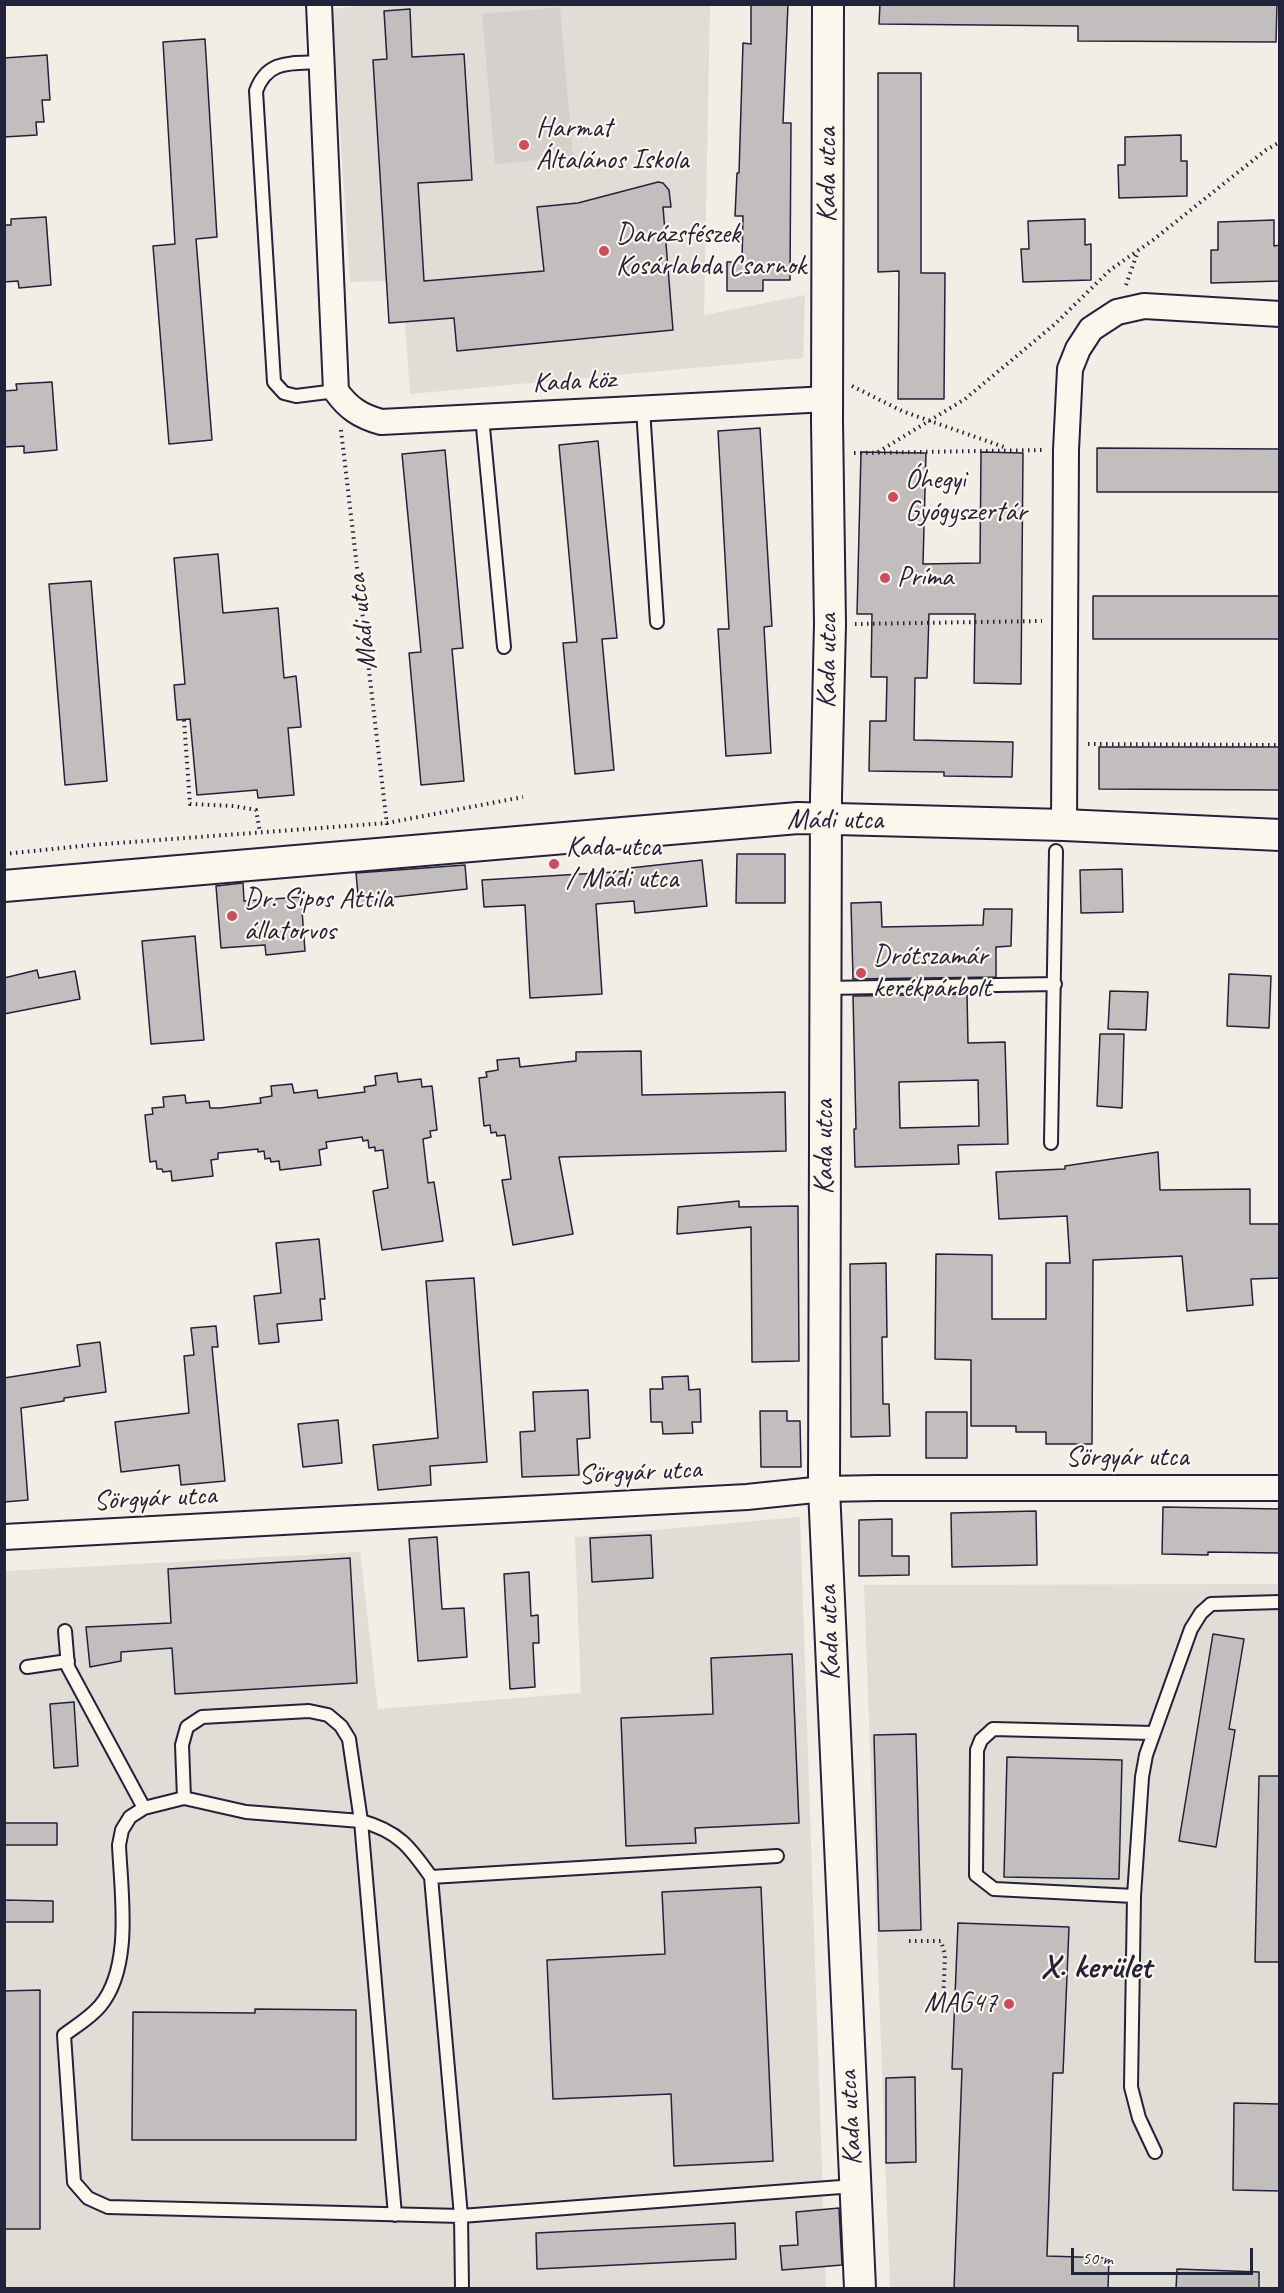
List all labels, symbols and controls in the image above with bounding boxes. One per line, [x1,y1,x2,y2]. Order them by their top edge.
place label: Harmat Általános Iskola [536,112,689,178]
street label: Kada utca [811,128,845,222]
marker: Harmat Általános Iskola [517,138,531,152]
place label: Darázsfészek Kosárlabda Csarnok [616,218,806,284]
marker: Darázsfészek Kosárlabda Csarnok [597,244,611,258]
street label: Kada köz [532,363,616,401]
place label: Óhegyi Gyógyszertár [905,464,1027,530]
marker: Óhegyi Gyógyszertár [886,490,900,504]
place label: Príma [897,561,953,595]
marker: Príma [878,571,892,585]
street label: Mádi utca [340,572,386,672]
street label: Kada utca [810,613,846,709]
street label: Mádi utca [787,804,883,838]
place label: Kada utca / Mádi utca [566,831,678,897]
marker: Kada utca / Mádi utca [547,857,561,871]
place label: Dr. Sipos Attila állatorvos [244,883,393,949]
marker: Dr. Sipos Attila állatorvos [225,909,239,923]
place label: Drótszamár kerékpárbolt [873,940,991,1006]
marker: Drótszamár kerékpárbolt [854,966,868,980]
street label: Kada utca [808,1100,842,1194]
street label: Sörgyár utca [1066,1441,1188,1475]
street label: Sörgyár utca [578,1453,702,1493]
street label: Sörgyár utca [93,1479,217,1519]
street label: Kada utca [812,1585,848,1681]
district label: X. kerület [1041,1948,1151,1988]
place label: MAG47 [924,1987,997,2021]
marker: MAG47 [1002,1997,1016,2011]
street label: Kada utca [832,2070,870,2166]
scale bar [1074,2236,1256,2274]
text: 50 m [1082,2247,1113,2269]

